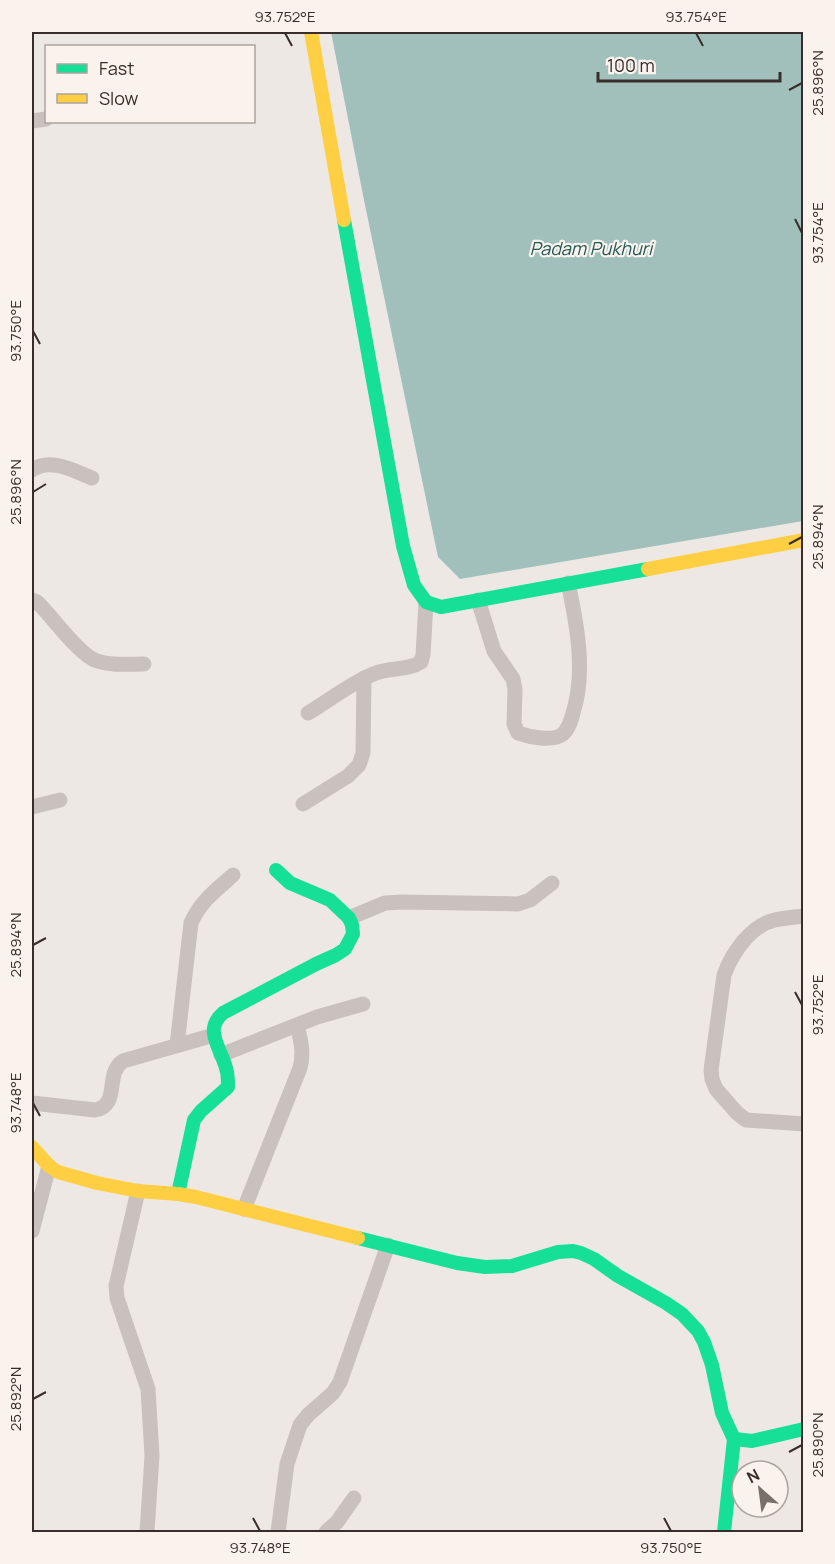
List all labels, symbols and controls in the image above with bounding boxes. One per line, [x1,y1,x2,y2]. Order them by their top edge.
text: 93.752°E [254,6,316,27]
text: 93.754°E [665,6,727,27]
legend [45,45,255,123]
scale bar [598,45,780,83]
text: 25.896°N [807,50,828,116]
text: 100 m [607,53,655,77]
text: Fast [99,56,134,80]
text: Slow [99,86,139,110]
text: 93.754°E [807,202,828,264]
water label: Padam Pukhuri [530,236,655,260]
text: 93.750°E [5,300,26,362]
text: 25.896°N [5,459,26,525]
text: 25.894°N [807,505,828,569]
text: 25.894°N [5,913,26,977]
text: 93.752°E [807,974,828,1036]
text: 93.748°E [5,1072,26,1134]
text: 25.892°N [5,1367,26,1431]
text: 25.890°N [807,1412,828,1478]
north arrow [730,1459,790,1519]
text: N [743,1463,763,1488]
text: 93.748°E [229,1537,291,1558]
text: 93.750°E [640,1537,702,1558]

